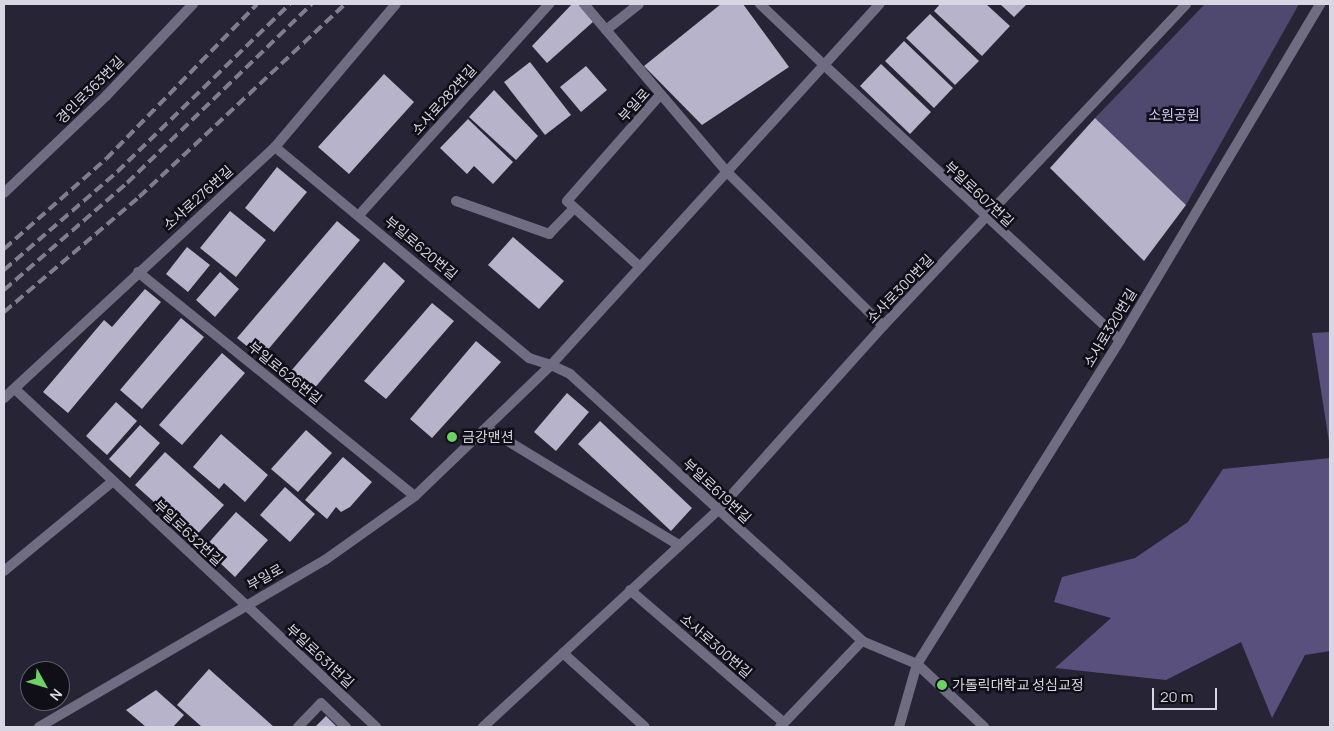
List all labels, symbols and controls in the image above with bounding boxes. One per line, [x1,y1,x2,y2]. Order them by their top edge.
street label: 경인로363번길 [53,53,127,127]
street label: 소사로282번길 [408,62,480,138]
street label: 부일로 [615,85,653,125]
park label: 소원공원 [1148,107,1200,123]
street label: 부일로607번길 [941,158,1017,230]
street label: 소사로276번길 [160,162,236,234]
street label: 부일로620번길 [381,213,461,283]
street label: 소사로300번길 [863,251,937,327]
street label: 소사로320번길 [1080,286,1140,370]
street label: 부일로626번길 [245,338,325,408]
place label: 금강맨션 [462,429,514,445]
marker: 금강맨션 [446,431,458,443]
street label: 부일로619번길 [679,455,755,527]
street label: 부일로632번길 [150,497,226,569]
street label: 부일로 [244,560,286,594]
street label: 소사로300번길 [677,610,755,682]
street label: 부일로631번길 [283,620,357,692]
north arrow [20,661,70,711]
place label: 가톨릭대학교 성심교정 [952,677,1084,693]
scale bar [1154,678,1219,710]
marker: 가톨릭대학교 성심교정 [936,679,948,691]
text: N [46,685,67,705]
text: 20 m [1160,686,1193,707]

